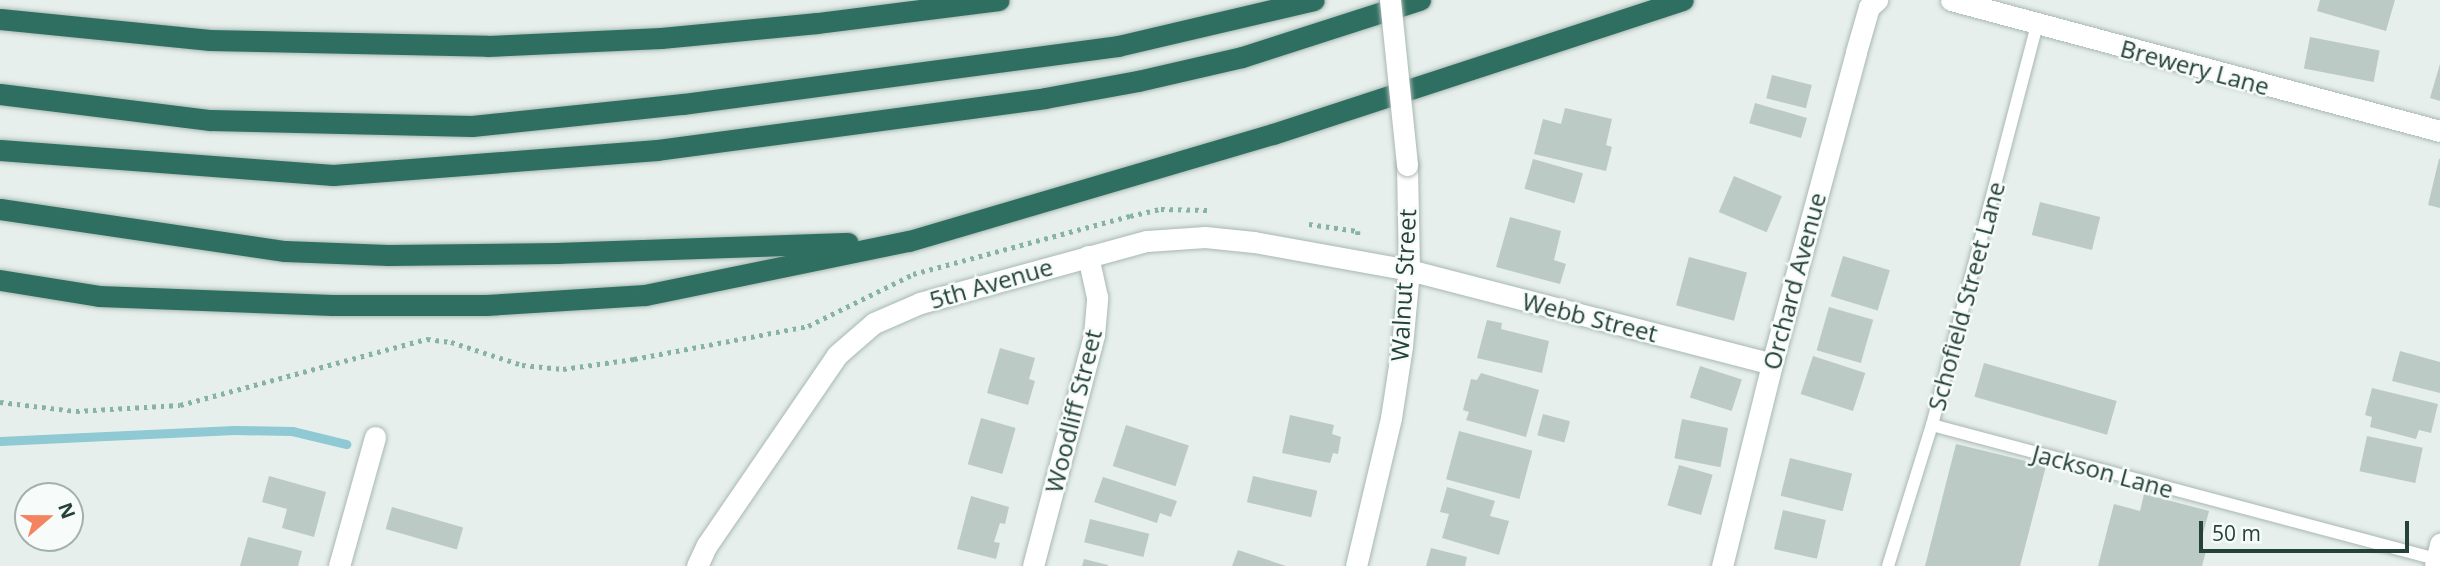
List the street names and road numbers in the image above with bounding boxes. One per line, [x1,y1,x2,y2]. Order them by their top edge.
street label: Brewery Lane [2117,33,2273,101]
street label: Schofield Street Lane [1922,178,2010,414]
street label: Orchard Avenue [1756,189,1832,373]
street label: Walnut Street [1385,208,1421,362]
street label: 5th Avenue [926,252,1056,314]
street label: Webb Street [1519,286,1661,348]
street label: Woodliff Street [1039,326,1107,496]
street label: Jackson Lane [2029,438,2177,504]

